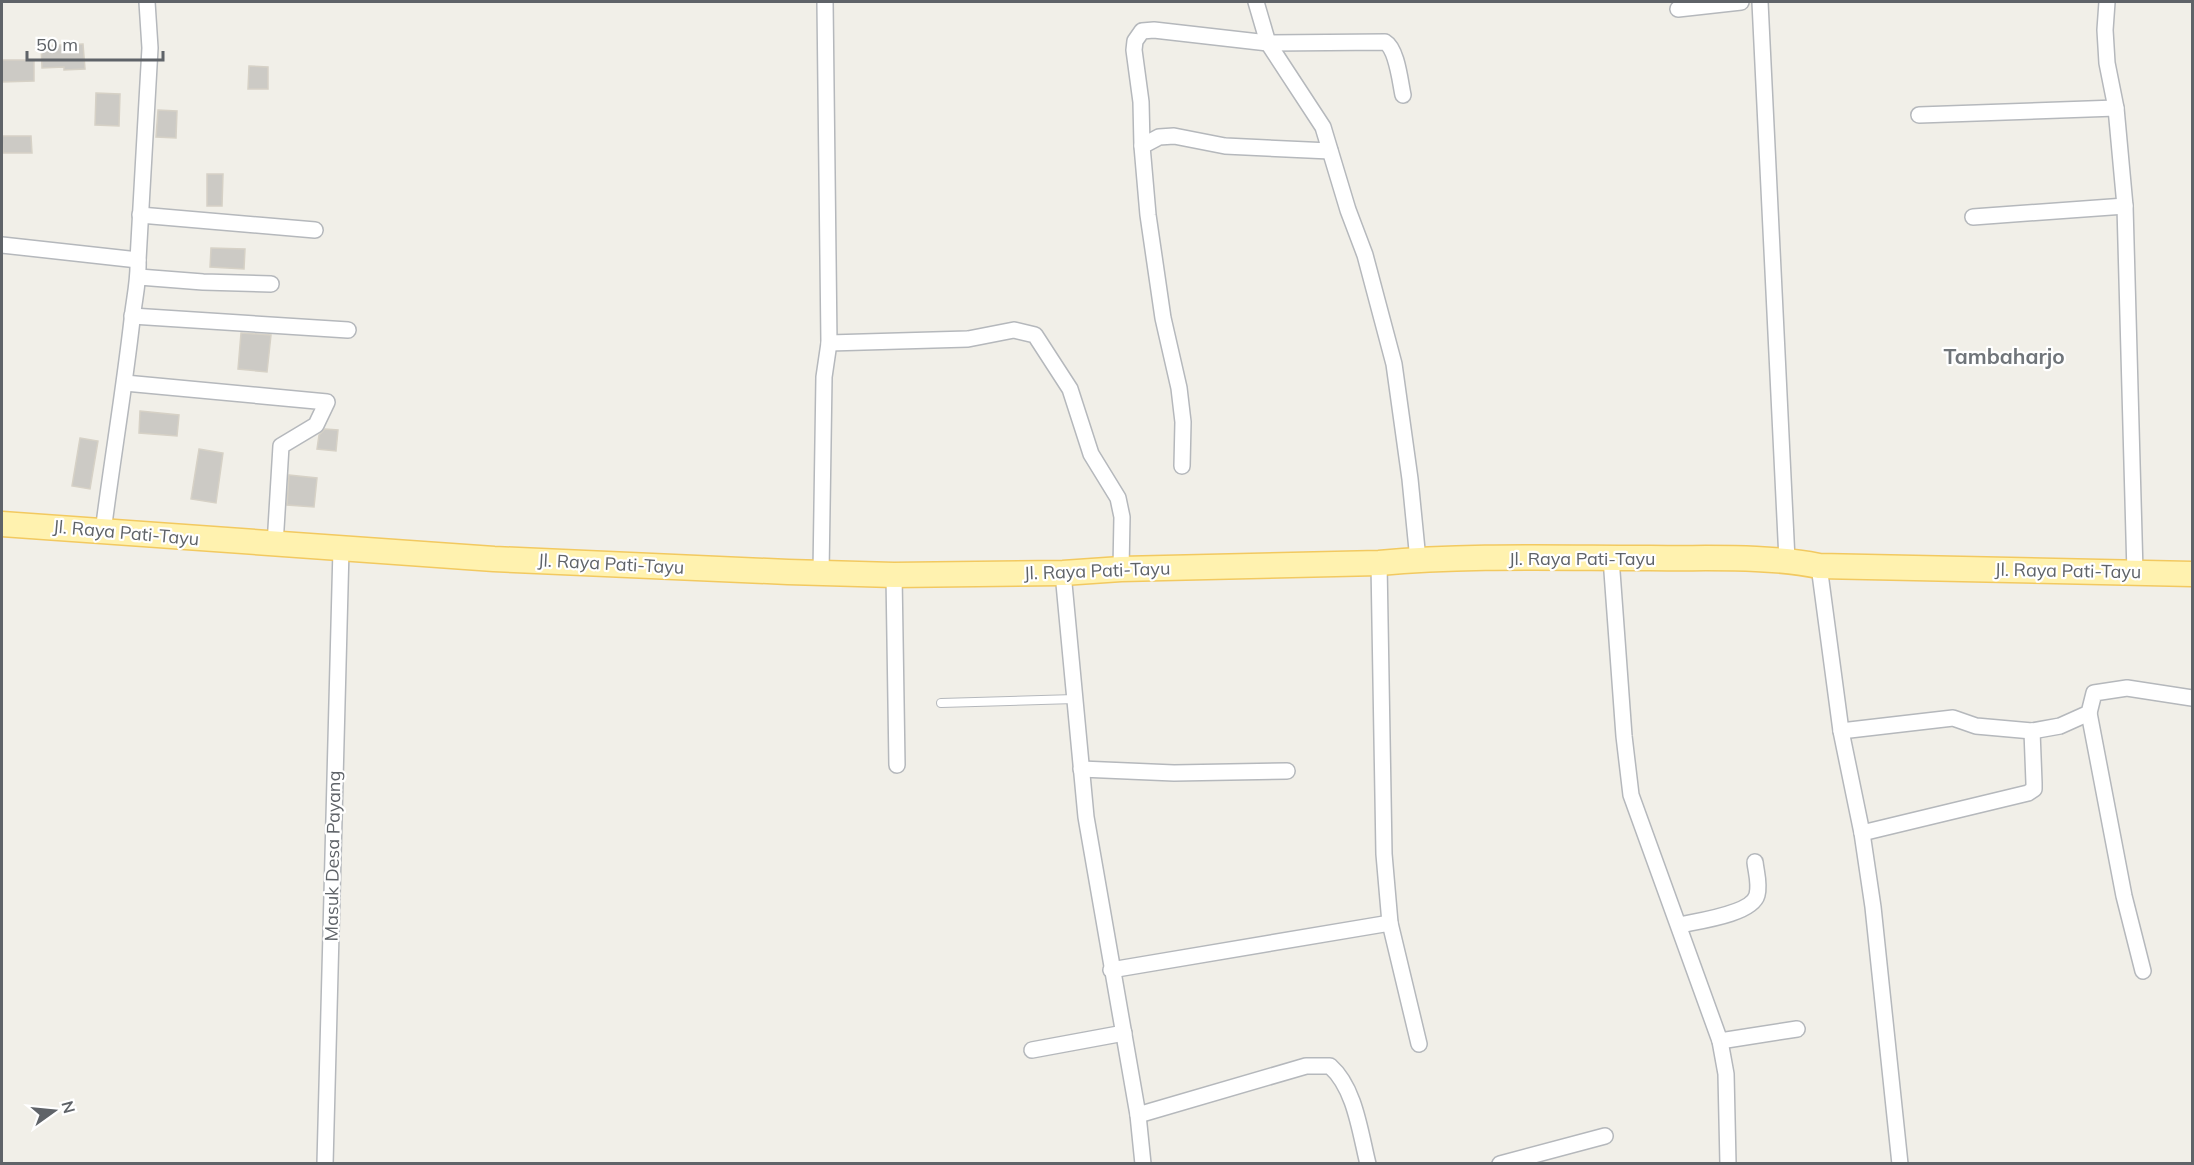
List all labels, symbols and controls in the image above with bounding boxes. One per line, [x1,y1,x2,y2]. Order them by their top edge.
scale bar [27,24,164,62]
text: 50 m [36,33,78,56]
district label: Tambaharjo [1943,343,2065,369]
street label: Jl. Raya Pati-Tayu [52,515,200,550]
street label: Jl. Raya Pati-Tayu [1509,547,1655,570]
street label: Jl. Raya Pati-Tayu [537,548,685,579]
street label: Jl. Raya Pati-Tayu [1023,556,1171,585]
street label: Jl. Raya Pati-Tayu [1994,558,2142,583]
street label: Masuk Desa Payang [320,770,345,942]
north arrow [24,1081,84,1141]
text: N [57,1099,80,1116]

